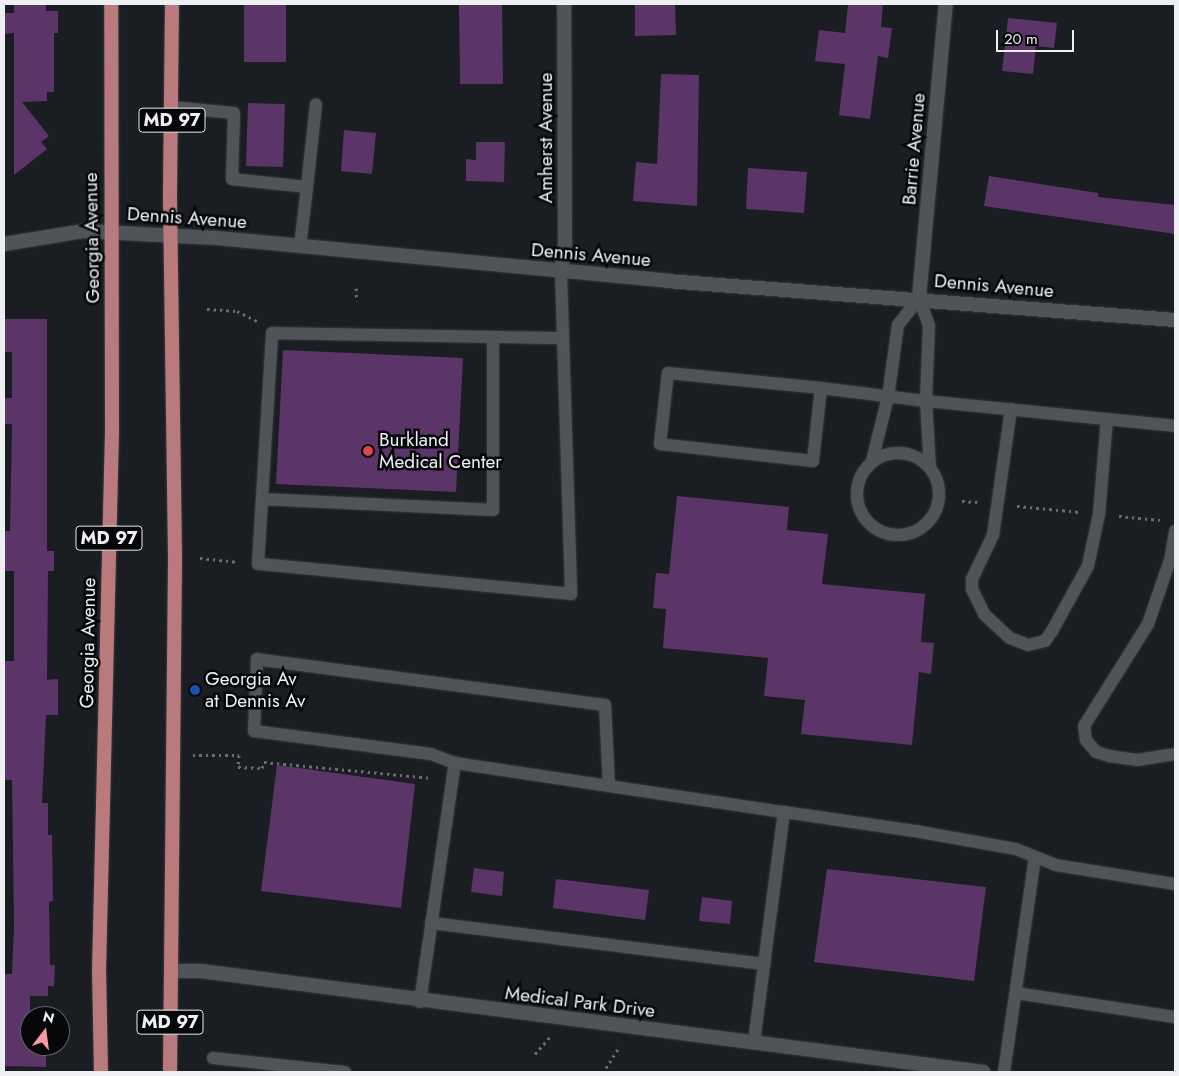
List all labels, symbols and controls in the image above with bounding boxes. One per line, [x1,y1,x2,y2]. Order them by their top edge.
scale bar [999,20,1076,52]
text: 20 m [1004,28,1038,50]
street label: Amherst Avenue [535,73,557,203]
street label: Barrie Avenue [898,92,930,206]
road number: MD 97 [138,104,206,136]
street label: Georgia Avenue [79,172,105,304]
street label: Dennis Avenue [126,202,248,234]
street label: Dennis Avenue [530,238,652,272]
street label: Dennis Avenue [933,269,1055,303]
place label: Burkland Medical Center [379,429,502,473]
marker: Burkland Medical Center [361,444,375,458]
road number: MD 97 [75,522,143,554]
street label: Georgia Avenue [75,577,101,709]
place label: Georgia Av at Dennis Av [205,668,305,712]
marker: Georgia Av at Dennis Av [189,684,201,696]
street label: Medical Park Drive [504,981,656,1023]
north arrow [20,1006,70,1056]
text: N [41,1006,57,1029]
road number: MD 97 [136,1006,204,1038]

